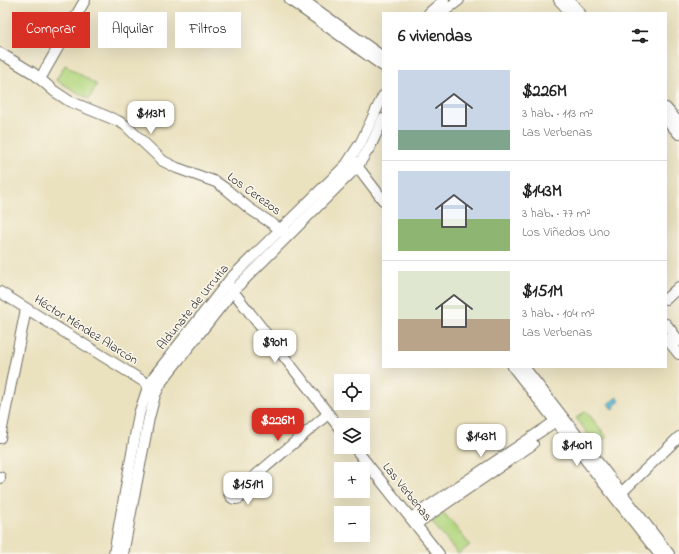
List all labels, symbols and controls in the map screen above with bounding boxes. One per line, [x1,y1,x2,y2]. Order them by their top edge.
chip: Comprar [12,12,90,48]
chip: Alquilar [98,12,167,48]
chip: Filtros [175,12,241,48]
text: 6 viviendas [398,24,472,49]
icon: filters [629,25,651,47]
text: $226M [522,79,567,104]
icon: home [430,86,478,134]
pin: $113M [123,101,179,135]
text: $113M [136,104,166,123]
text: 3 hab. · 113 m² [522,104,593,123]
text: Las Verbenas [522,123,592,142]
street label: Los Cerezos [223,168,285,220]
text: $143M [522,179,562,204]
icon: home [430,187,478,235]
text: 3 hab. · 77 m² [522,204,591,223]
text: Los Viñedos Uno [522,223,610,242]
street label: Aldunate de Urrutia [152,260,234,354]
text: $151M [522,279,563,304]
icon: home [430,287,478,335]
street label: Héctor Méndez Alarcón [30,290,142,370]
text: 3 hab. · 104 m² [522,304,595,323]
text: Las Verbenas [522,323,592,342]
pin: $90M [251,330,299,364]
text: $90M [262,333,288,352]
map controls [334,374,370,542]
button: locate [334,374,370,410]
pin: $226M [250,408,306,442]
text: $226M [261,411,295,430]
button: layers [334,418,370,454]
pin: $143M [453,424,509,458]
text: $143M [466,427,496,446]
pin: $140M [549,433,605,467]
text: $140M [562,436,592,455]
street label: Las Verbenas [377,459,437,526]
button: + [334,462,370,498]
pin: $151M [220,472,276,506]
text: $151M [232,475,264,494]
button: − [334,506,370,542]

